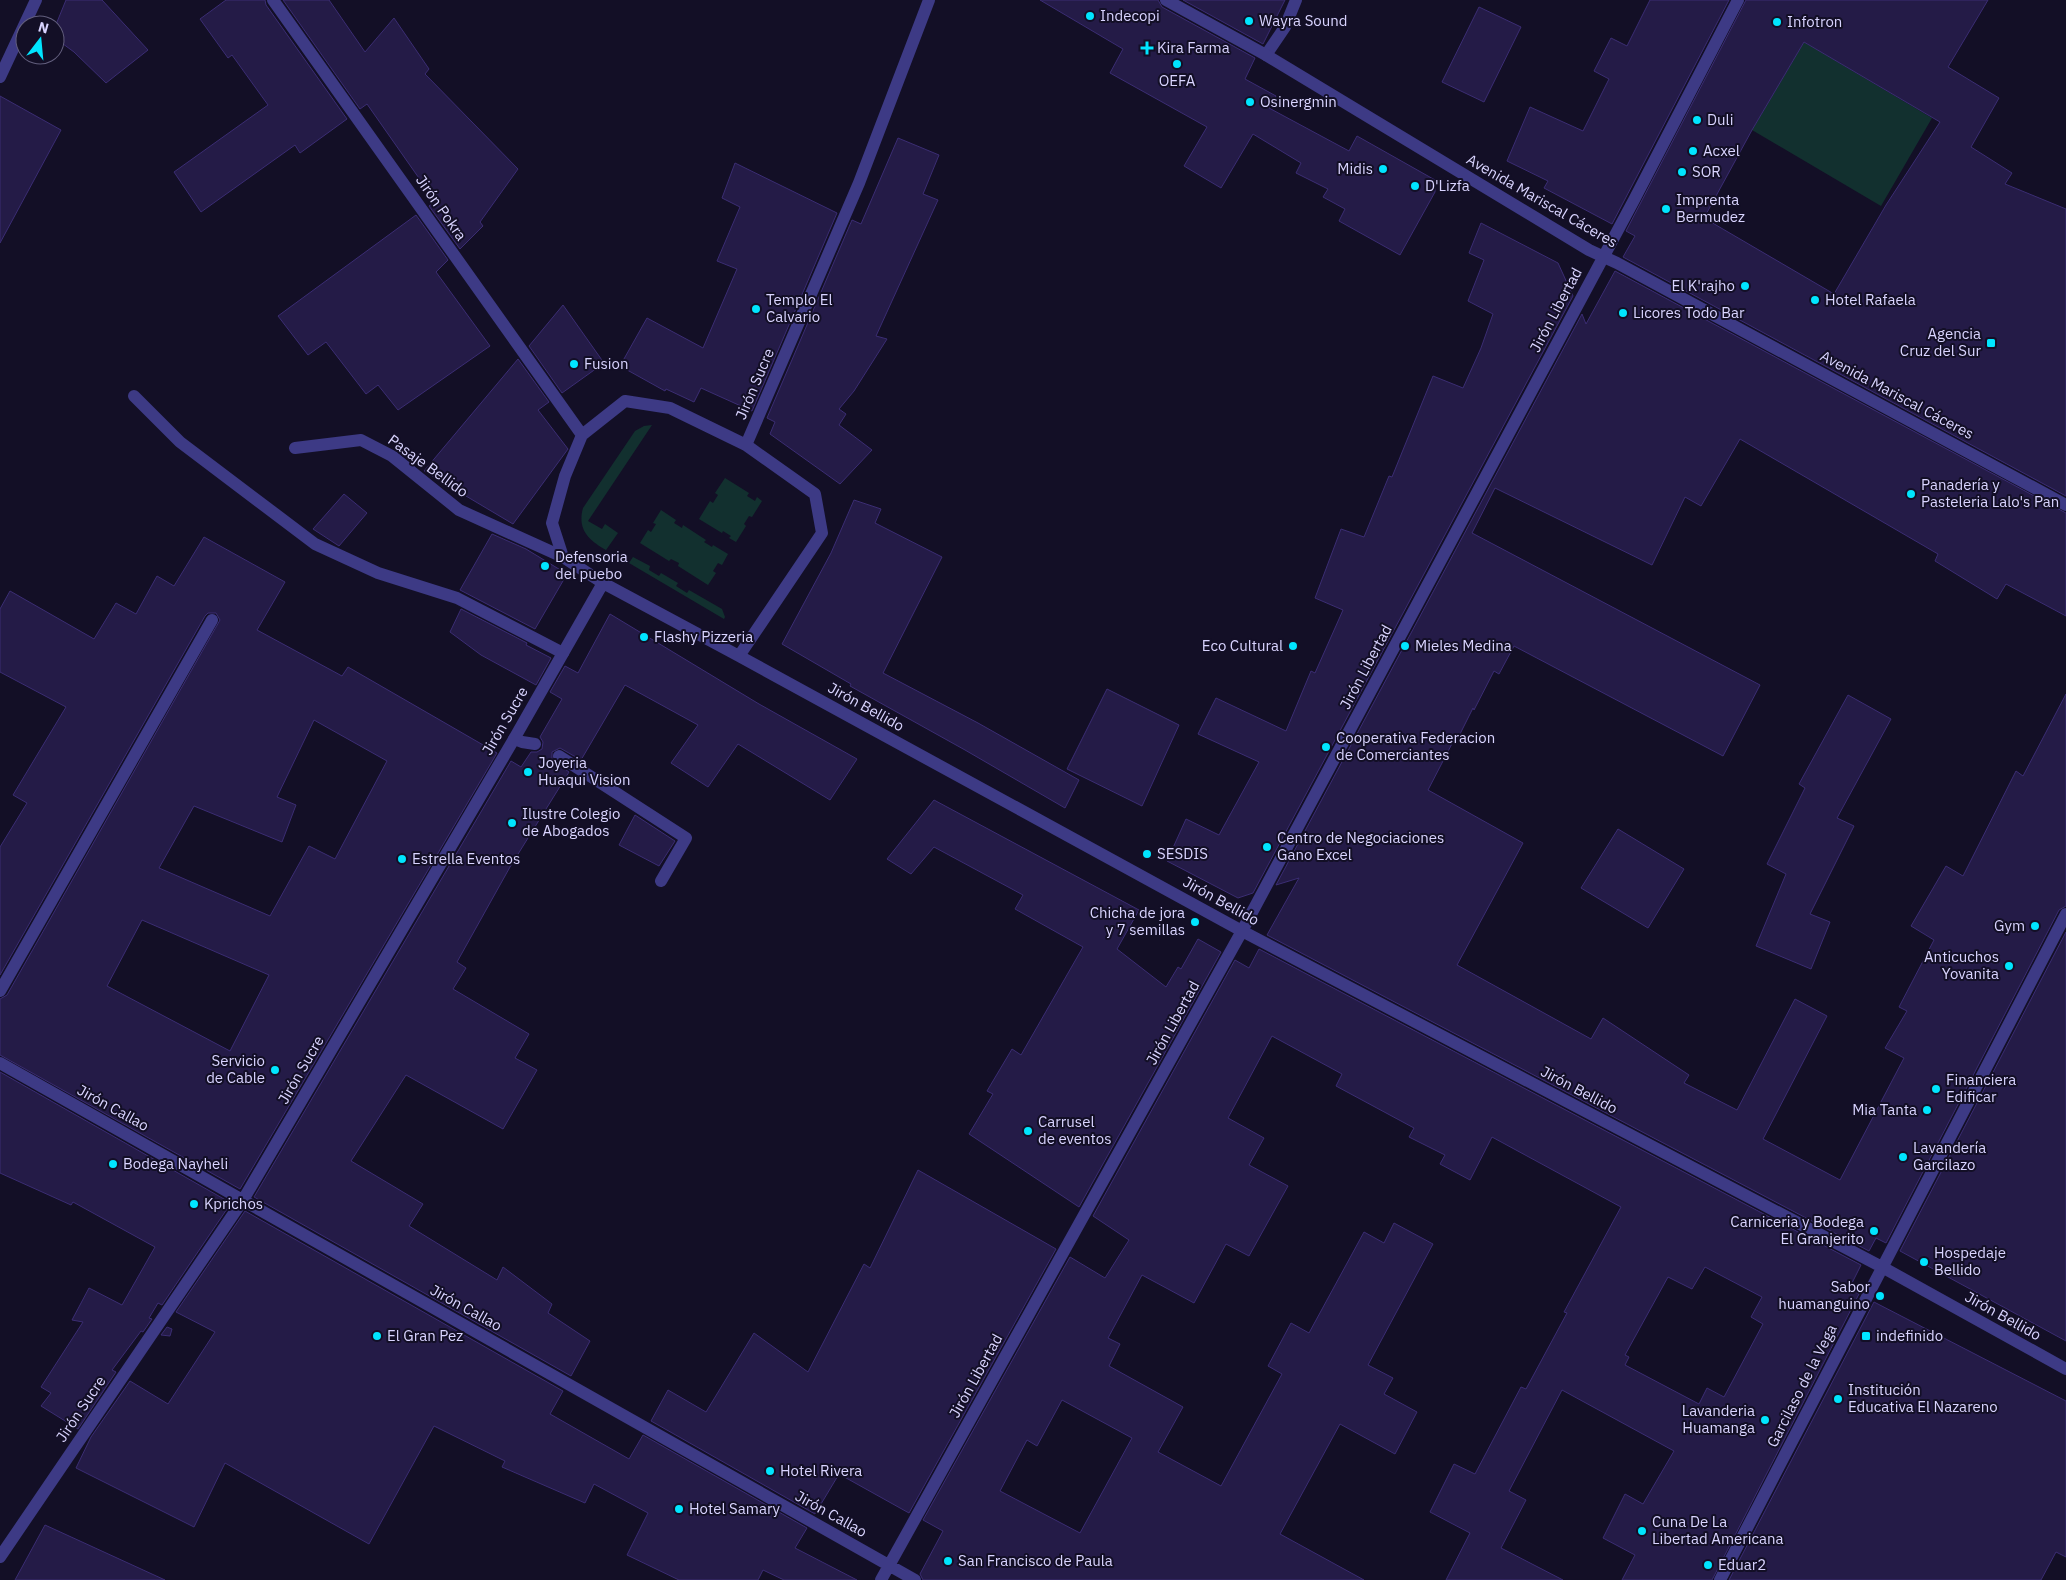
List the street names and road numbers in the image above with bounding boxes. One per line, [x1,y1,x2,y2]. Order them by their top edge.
street label: Avenida Mariscal Cáceres [1463,150,1621,252]
street label: Jirón Pokra [412,171,471,244]
street label: Jirón Libertad [1525,264,1586,355]
street label: Jirón Sucre [731,345,778,422]
street label: Avenida Mariscal Cáceres [1817,346,1977,443]
street label: Pasaje Bellido [384,430,472,501]
street label: Jirón Libertad [1335,621,1396,712]
street label: Jirón Bellido [825,678,908,735]
street label: Jirón Sucre [477,683,532,758]
street label: Jirón Bellido [1180,872,1263,929]
street label: Jirón Libertad [1142,977,1203,1068]
street label: Jirón Sucre [273,1032,328,1107]
street label: Jirón Bellido [1538,1061,1621,1118]
street label: Jirón Callao [74,1080,152,1135]
street label: Jirón Callao [427,1280,505,1335]
street label: Jirón Bellido [1962,1287,2045,1344]
street label: Garcilaso de la Vega [1762,1321,1841,1450]
street label: Jirón Libertad [945,1330,1006,1421]
street label: Jirón Sucre [52,1372,110,1445]
street label: Jirón Callao [792,1486,870,1541]

